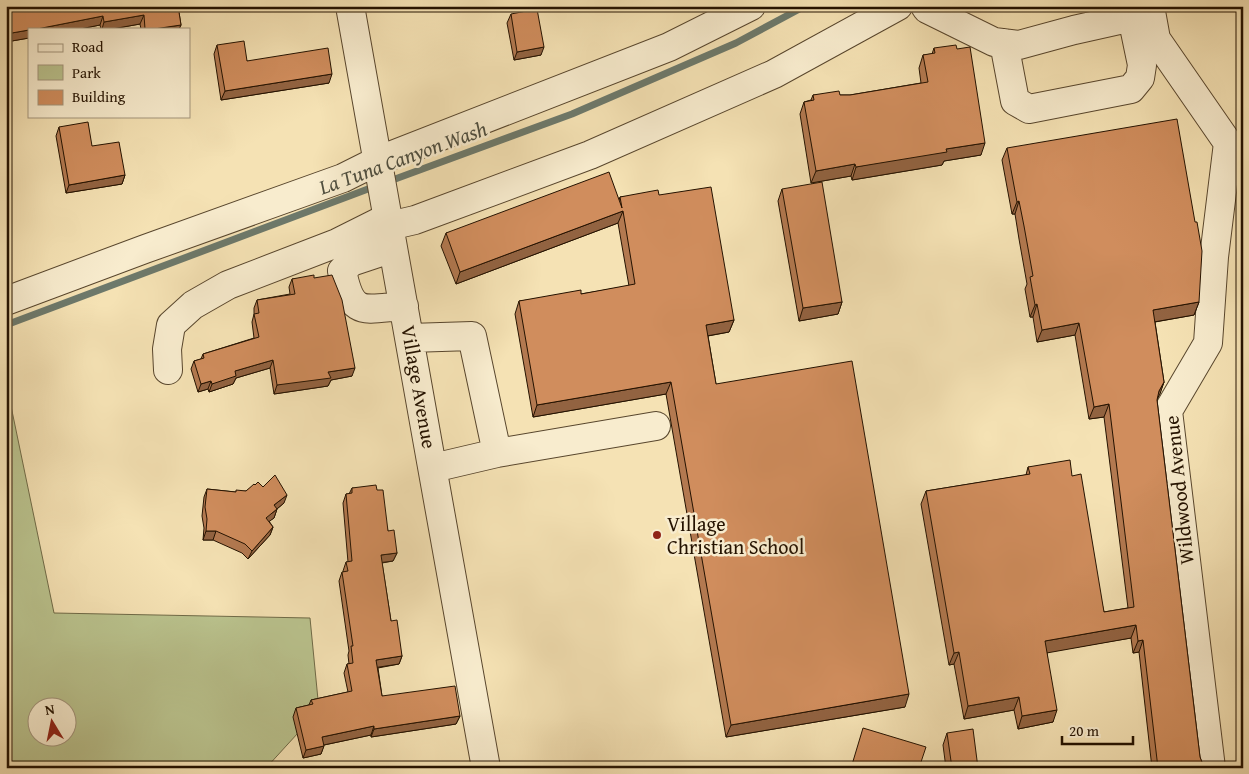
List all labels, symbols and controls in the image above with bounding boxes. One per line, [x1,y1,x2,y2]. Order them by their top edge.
legend [28,28,190,118]
text: Road [72,36,103,57]
text: Park [72,62,101,83]
text: Building [72,86,126,107]
water label: La Tuna Canyon Wash [313,113,492,203]
street label: Village Avenue [394,323,445,451]
street label: Wildwood Avenue [1156,414,1201,566]
place label: Village Christian School [667,509,805,561]
marker: Village Christian School [651,529,663,541]
north arrow [28,696,78,746]
text: N [43,698,57,720]
scale bar [1062,714,1133,746]
text: 20 m [1069,720,1100,741]

